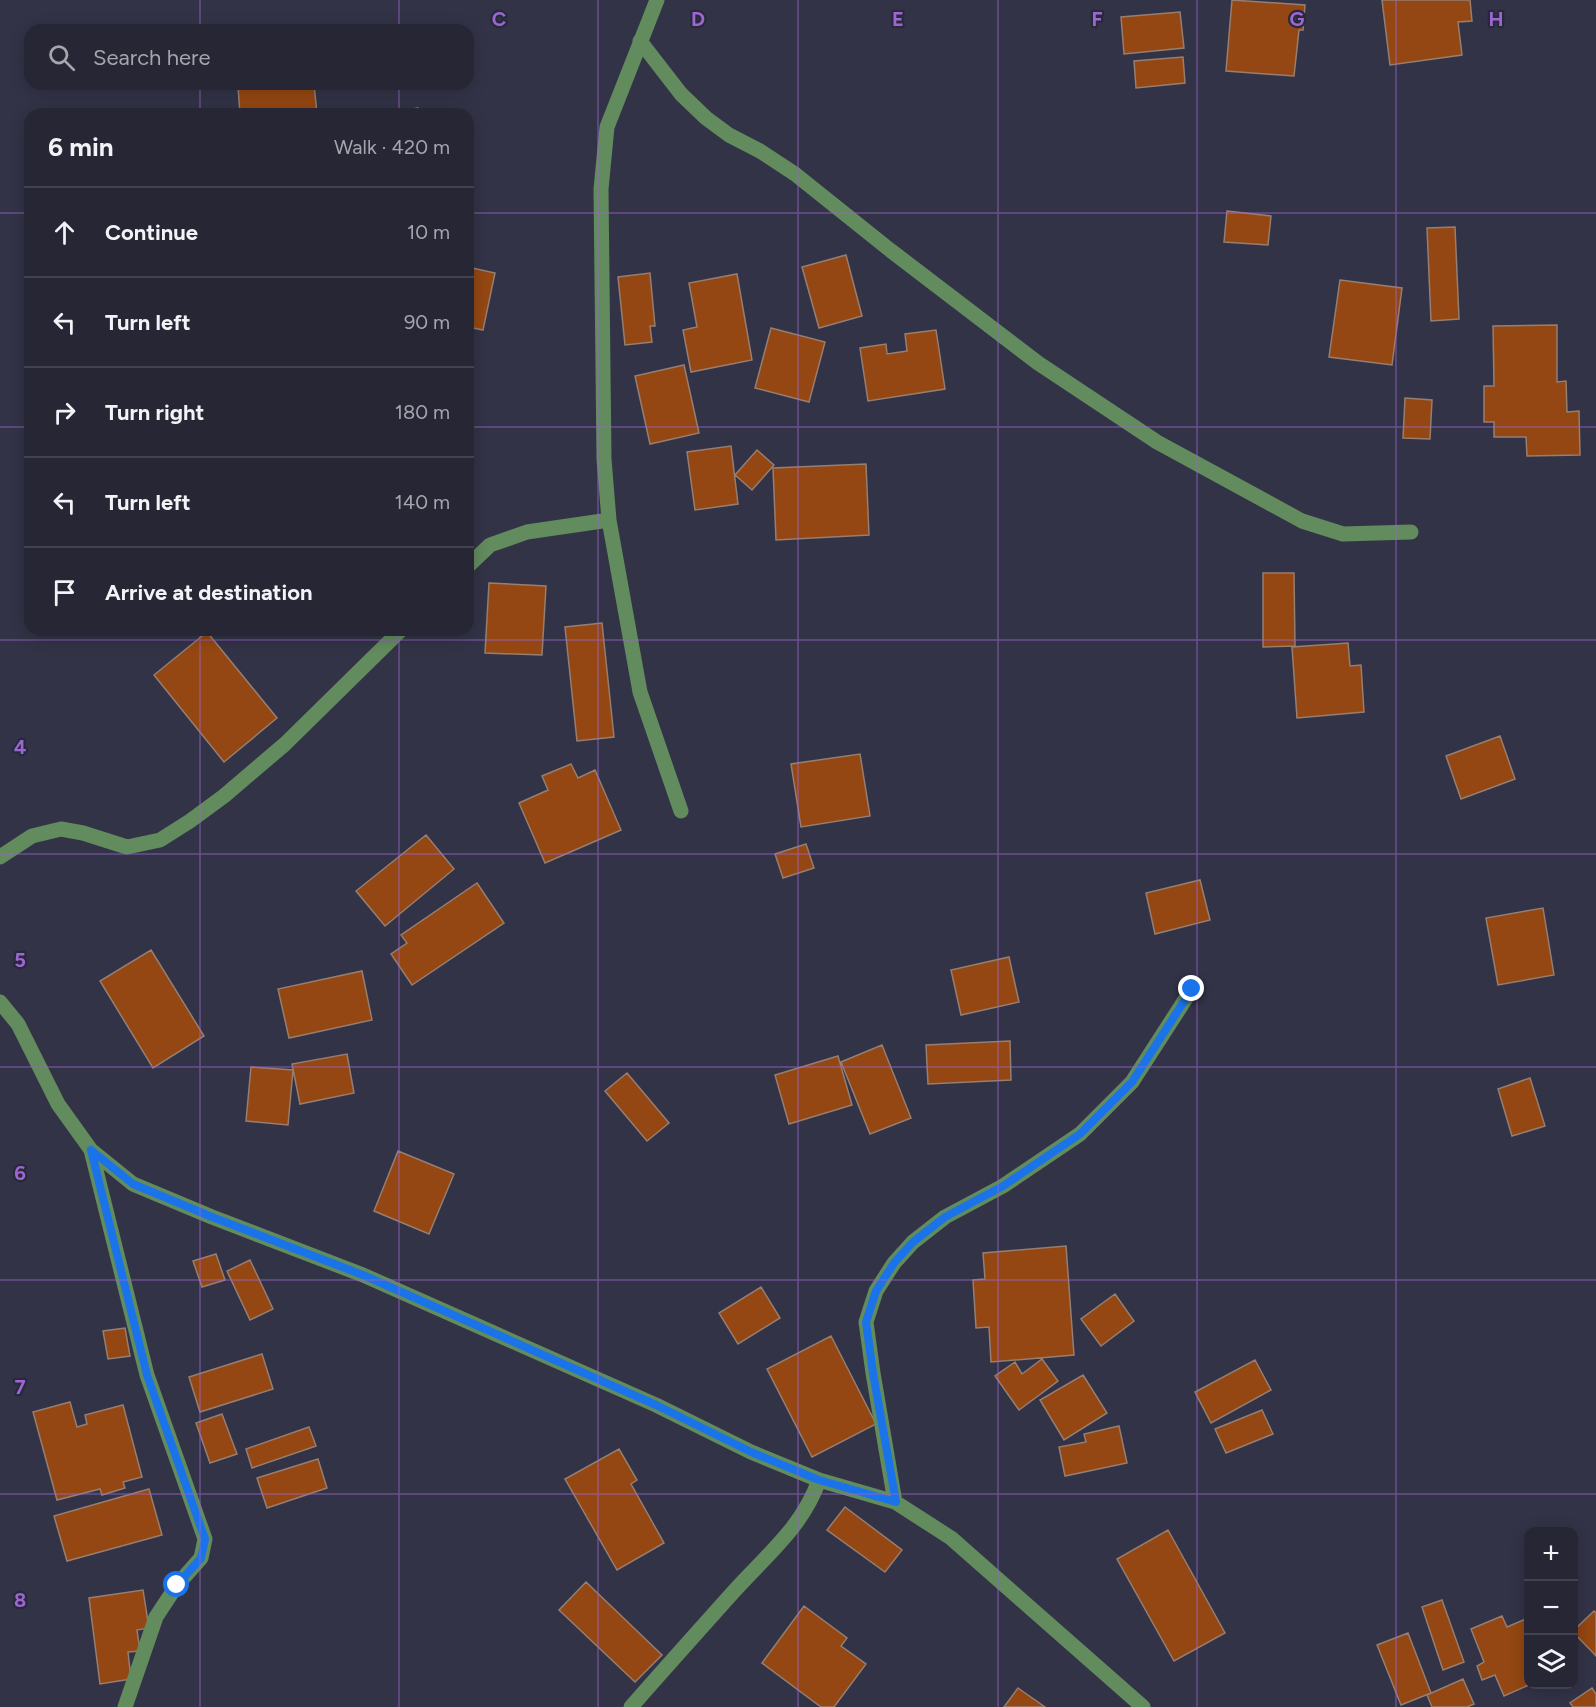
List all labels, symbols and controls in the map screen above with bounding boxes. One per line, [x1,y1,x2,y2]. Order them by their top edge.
text: C [492,7,506,31]
text: D [691,7,705,31]
text: E [892,7,904,31]
text: F [1091,7,1103,31]
text: G [1290,7,1305,31]
text: H [1489,7,1504,31]
search box [24,24,474,90]
icon: search [45,41,78,74]
text: Search here [93,44,211,71]
text: 6 min [48,131,114,163]
text: Walk · 420 m [334,135,450,159]
icon: ahead [48,216,81,249]
text: Continue [105,219,198,246]
text: 10 m [407,220,450,244]
icon: left [48,306,81,339]
text: Turn left [105,309,191,336]
text: 90 m [404,310,450,334]
icon: right [48,396,81,429]
text: Turn right [105,399,204,426]
text: 180 m [395,400,450,424]
icon: left [48,486,81,519]
text: Turn left [105,489,191,516]
text: 140 m [395,490,450,514]
icon: arrive [48,576,81,609]
text: Arrive at destination [105,579,313,606]
text: 4 [14,735,27,759]
text: 5 [14,948,26,972]
route end [1178,975,1204,1001]
text: 6 [14,1161,26,1185]
text: 7 [14,1375,26,1399]
map controls [1524,1527,1578,1689]
button: + [1524,1527,1578,1581]
route start [163,1571,189,1597]
button: − [1524,1581,1578,1635]
text: 8 [14,1588,26,1612]
button: layers [1524,1635,1578,1689]

